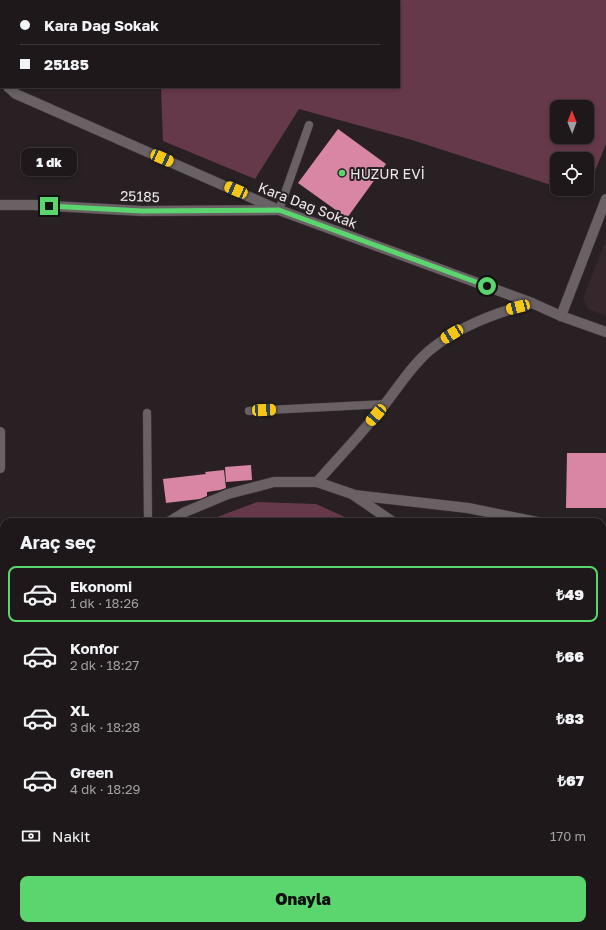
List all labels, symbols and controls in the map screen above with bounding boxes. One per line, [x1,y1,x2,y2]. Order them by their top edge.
text: Kara Dağ Sokak [44,16,159,34]
text: 25185 [44,55,89,73]
north arrow [550,100,594,144]
map controls [550,100,594,196]
callout: 1 dk [21,148,77,176]
car [149,148,175,168]
button: locate [550,152,594,196]
text: 1 dk [36,154,62,170]
place label: HUZUR EVİ [350,165,425,182]
marker: HUZUR EVİ [337,168,347,178]
street label: Kara Dağ Sokak [256,178,360,232]
car [223,180,249,200]
street label: 25185 [120,187,160,205]
route end [40,197,58,215]
route start [478,277,496,295]
car [505,298,531,316]
car [439,323,465,345]
car [364,402,388,428]
car [252,403,276,417]
text: Araç seç [20,531,96,553]
icon: car [22,576,58,612]
text: Ekonomi [70,577,132,595]
text: ₺49 [556,585,584,603]
text: 1 dk · 18:26 [70,595,139,611]
icon: car [22,638,58,674]
text: Konfor [70,639,119,657]
text: ₺66 [556,647,584,665]
text: 2 dk · 18:27 [70,657,139,673]
icon: car [22,700,58,736]
text: XL [70,701,89,719]
text: ₺83 [556,709,584,727]
text: 3 dk · 18:28 [70,719,140,735]
icon: car [22,762,58,798]
text: Green [70,763,113,781]
text: ₺67 [557,771,584,789]
text: 4 dk · 18:29 [70,781,140,797]
icon: cash [20,825,42,847]
text: Nakit [52,827,90,845]
text: 170 m [550,828,586,844]
button: Onayla [20,876,586,922]

